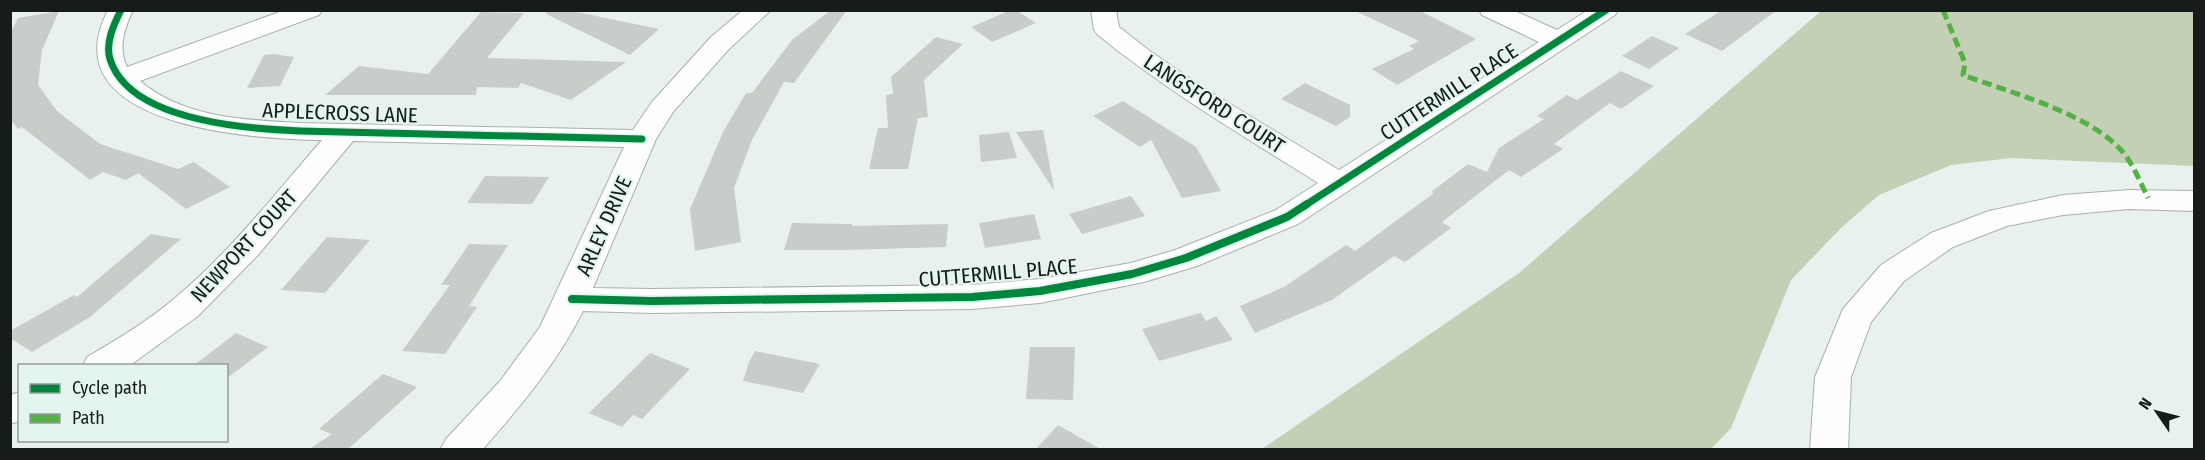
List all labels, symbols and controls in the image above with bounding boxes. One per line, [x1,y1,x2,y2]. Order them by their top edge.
street label: CUTTERMILL PLACE [1375,38,1523,146]
street label: LANGSFORD COURT [1139,49,1290,159]
street label: APPLECROSS LANE [262,97,418,129]
street label: ARLEY DRIVE [570,172,638,280]
street label: NEWPORT COURT [185,184,303,308]
street label: CUTTERMILL PLACE [918,253,1079,293]
legend [18,364,228,442]
text: Cycle path [72,377,147,399]
north arrow [2127,382,2187,442]
text: N [2135,394,2156,413]
text: Path [72,407,105,429]

